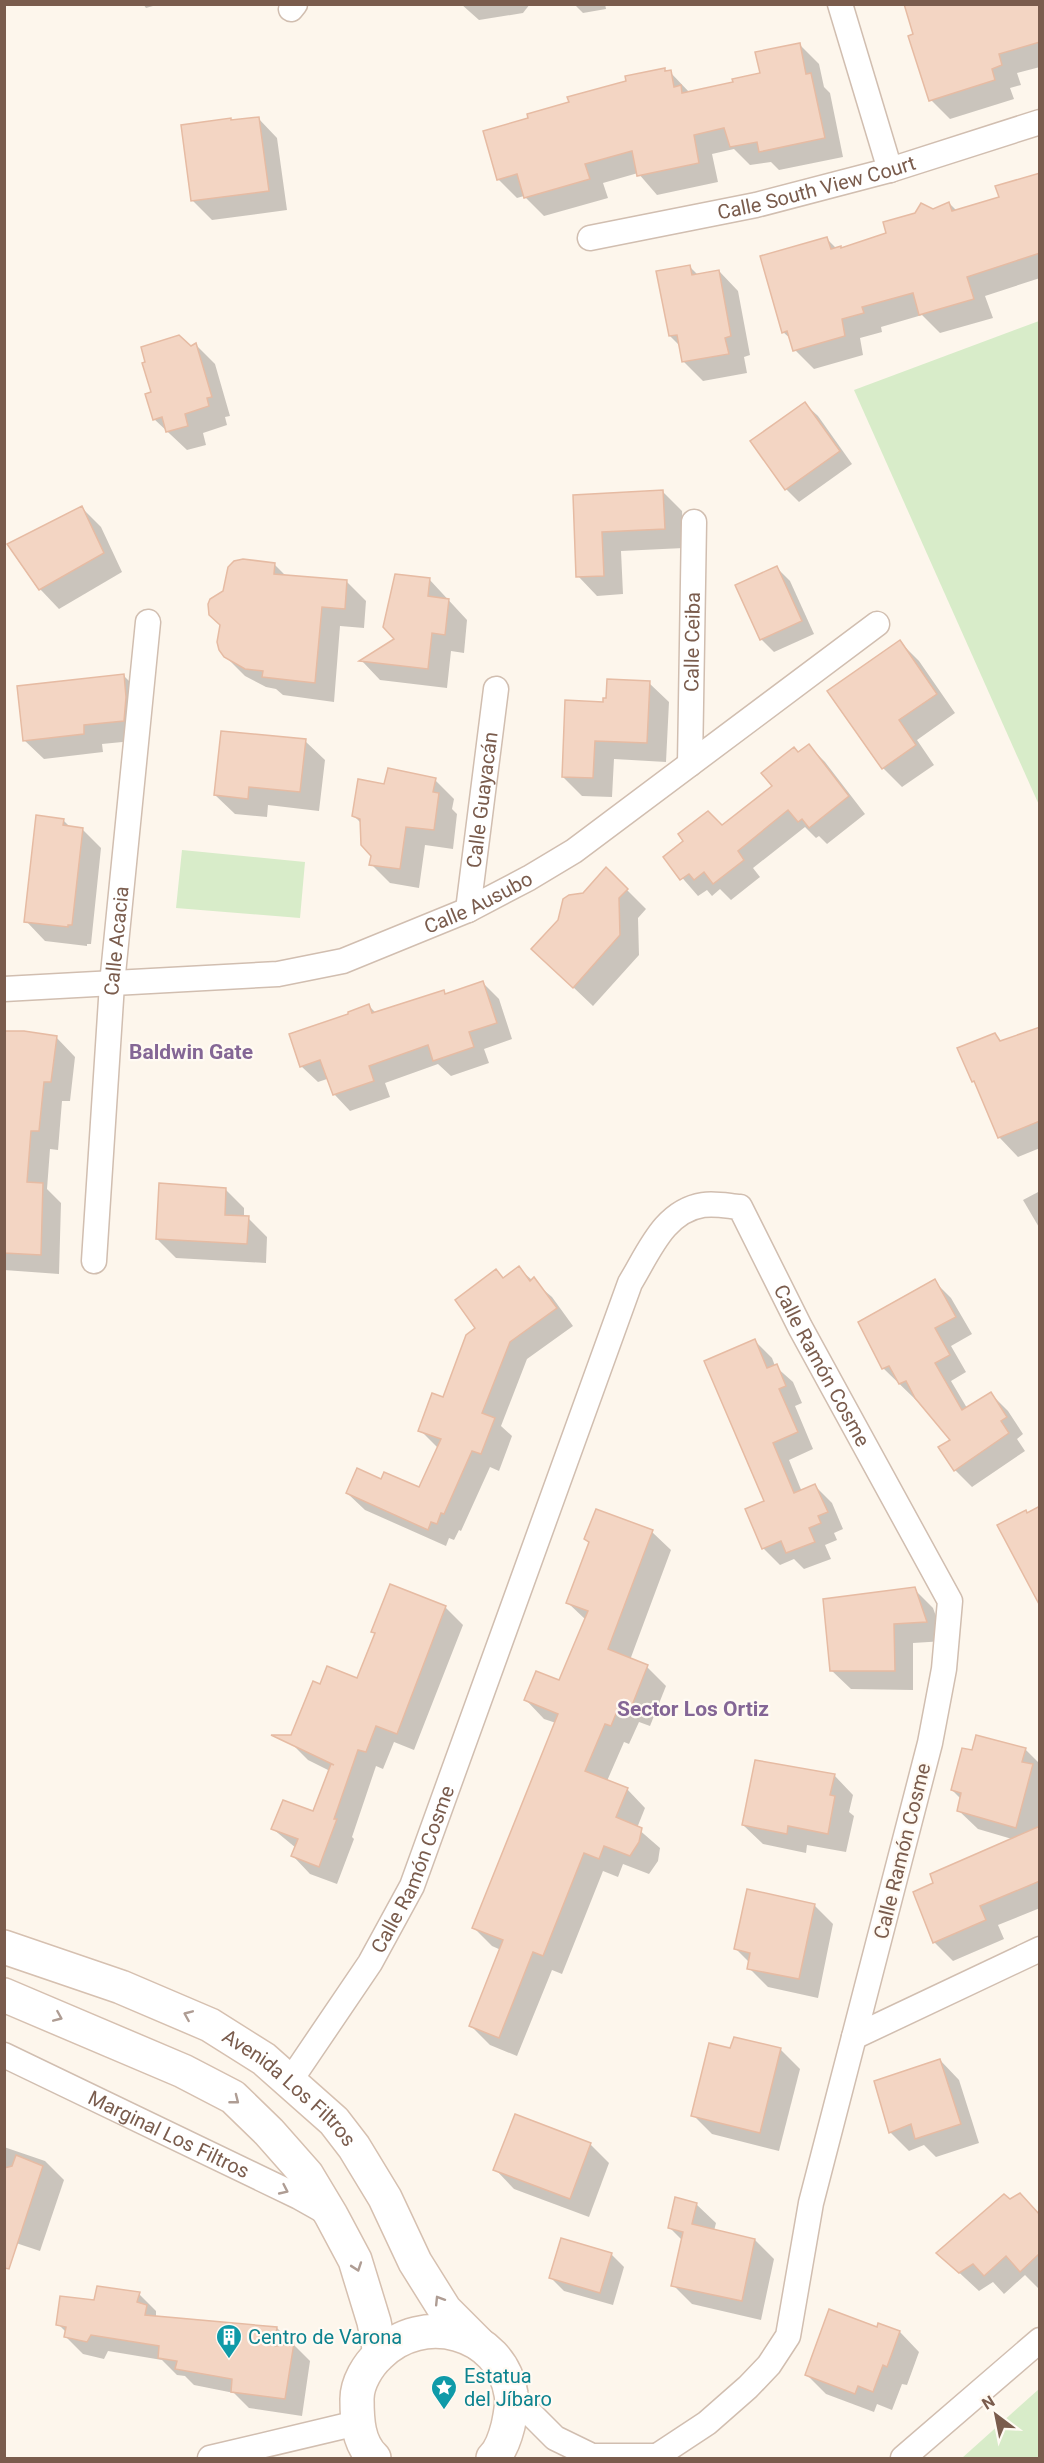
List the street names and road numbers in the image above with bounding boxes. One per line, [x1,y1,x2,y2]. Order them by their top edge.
street label: Calle South View Court [715,151,918,224]
street label: Calle Ceiba [679,592,705,692]
street label: Calle Guayacán [461,730,502,869]
street label: Calle Ausubo [421,866,536,939]
street label: Calle Acacia [99,885,134,996]
street label: Calle Ramón Cosme [769,1281,875,1451]
street label: Calle Ramón Cosme [869,1761,935,1941]
street label: Calle Ramón Cosme [366,1782,459,1957]
street label: Avenida Los Filtros [218,2024,361,2151]
street label: Marginal Los Filtros [84,2085,253,2183]

